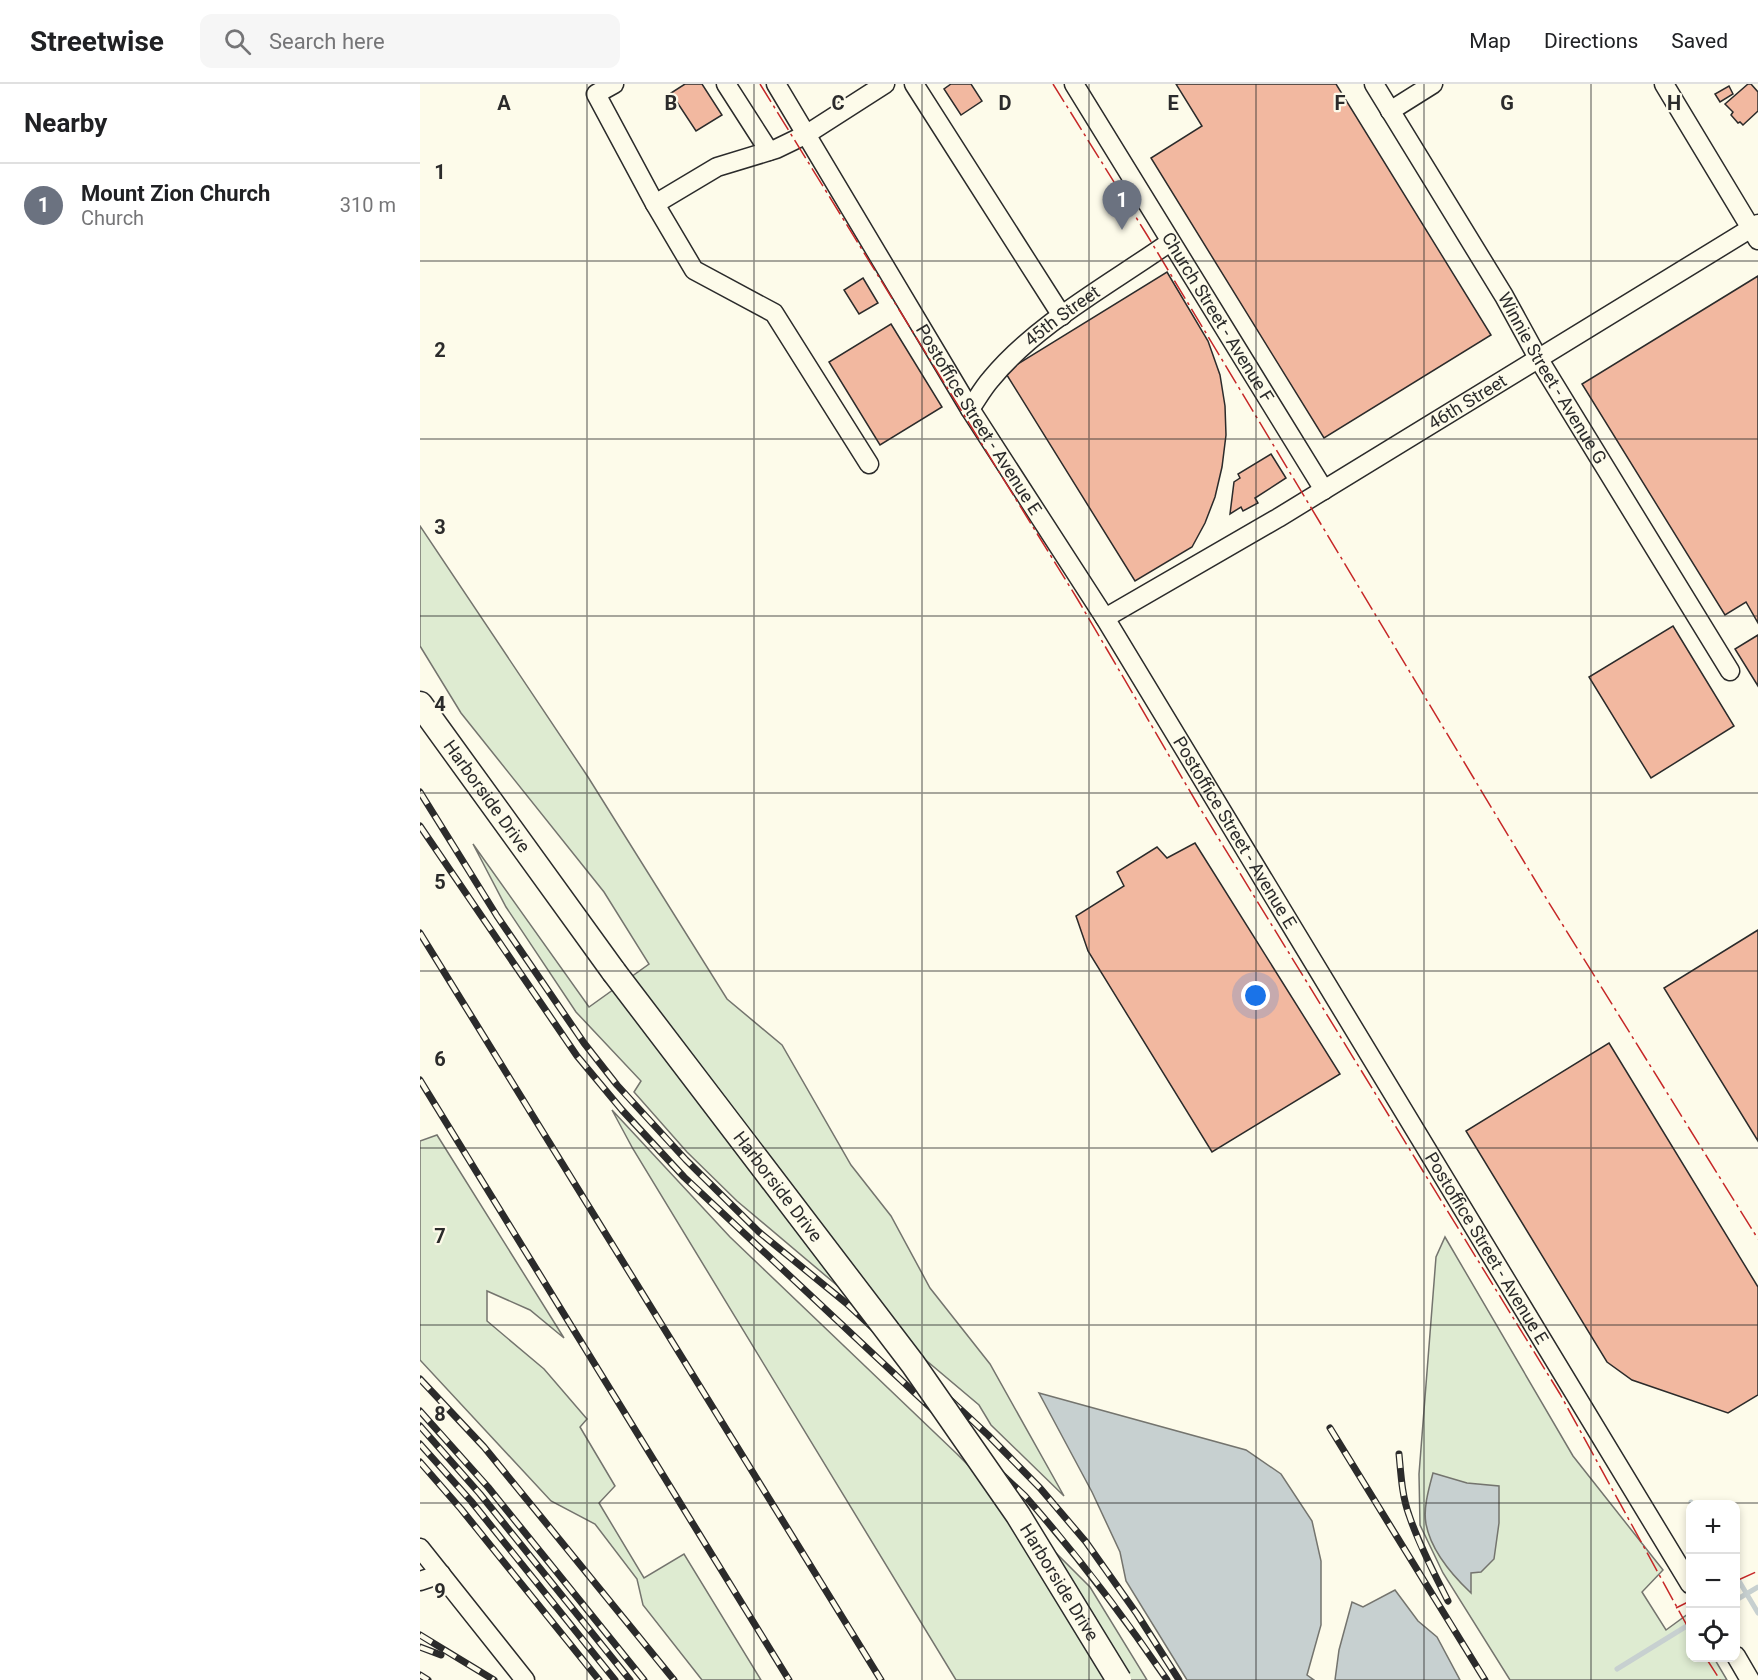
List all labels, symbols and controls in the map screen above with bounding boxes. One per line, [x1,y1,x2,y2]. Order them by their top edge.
search box [200,14,620,68]
text: Streetwise [30,25,164,58]
icon: search [221,25,254,58]
text: Search here [269,29,385,54]
text: Map [1469,29,1511,53]
text: Directions [1544,29,1638,53]
text: Saved [1671,29,1728,53]
text: A [497,91,511,115]
text: B [665,91,677,115]
text: C [831,91,845,115]
text: D [999,91,1012,115]
text: E [1167,91,1179,115]
text: F [1335,91,1346,115]
text: G [1500,91,1514,115]
text: H [1667,91,1681,115]
text: Nearby [24,108,107,138]
text: 1 [434,160,446,184]
pin: 1 [1102,180,1142,230]
text: Mount Zion Church [81,181,270,206]
text: 1 [38,193,49,217]
text: 310 m [340,193,396,217]
text: Church [81,206,144,230]
street label: Church Street - Avenue F [1158,228,1278,406]
street label: 45th Street [1020,281,1104,350]
street label: Winnie Street - Avenue G [1494,288,1611,468]
street label: Postoffice Street - Avenue E [912,320,1046,518]
text: 2 [434,338,446,362]
street label: 46th Street [1424,370,1510,433]
text: 3 [434,515,446,539]
text: 4 [434,692,446,716]
street label: Postoffice Street - Avenue E [1169,732,1301,932]
street label: Harborside Drive [440,736,535,856]
text: 5 [434,870,446,894]
your location [1241,981,1270,1010]
text: 6 [434,1047,446,1071]
street label: Harborside Drive [729,1127,827,1246]
street label: Postoffice Street - Avenue E [1421,1148,1553,1348]
text: 7 [434,1224,446,1248]
text: 8 [434,1402,446,1426]
map controls [1686,1500,1740,1662]
button: + [1686,1500,1740,1554]
street label: Harborside Drive [1016,1520,1104,1645]
button: − [1686,1554,1740,1608]
text: 9 [434,1579,446,1603]
button: locate [1686,1608,1740,1662]

